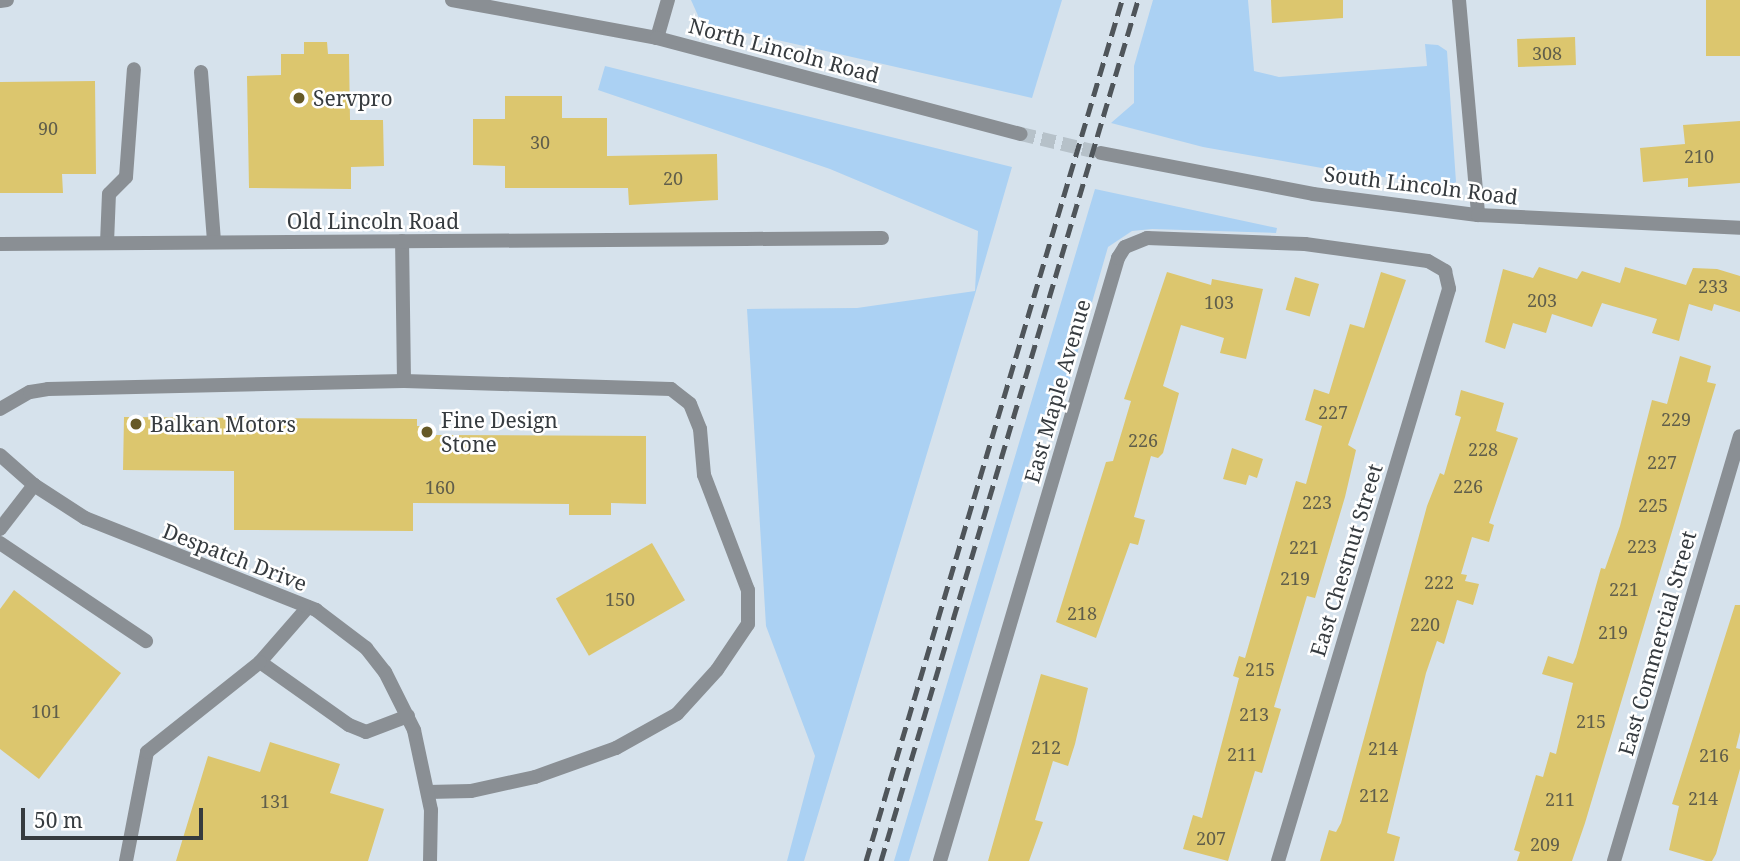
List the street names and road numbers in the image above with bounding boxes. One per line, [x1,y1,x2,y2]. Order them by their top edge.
street label: North Lincoln Road [686,12,882,88]
street label: South Lincoln Road [1323,161,1519,209]
street label: Old Lincoln Road [287,208,459,234]
street label: East Maple Avenue [1019,296,1095,486]
street label: East Chestnut Street [1305,461,1387,659]
street label: Despatch Drive [159,518,311,596]
street label: East Commercial Street [1613,528,1701,758]

